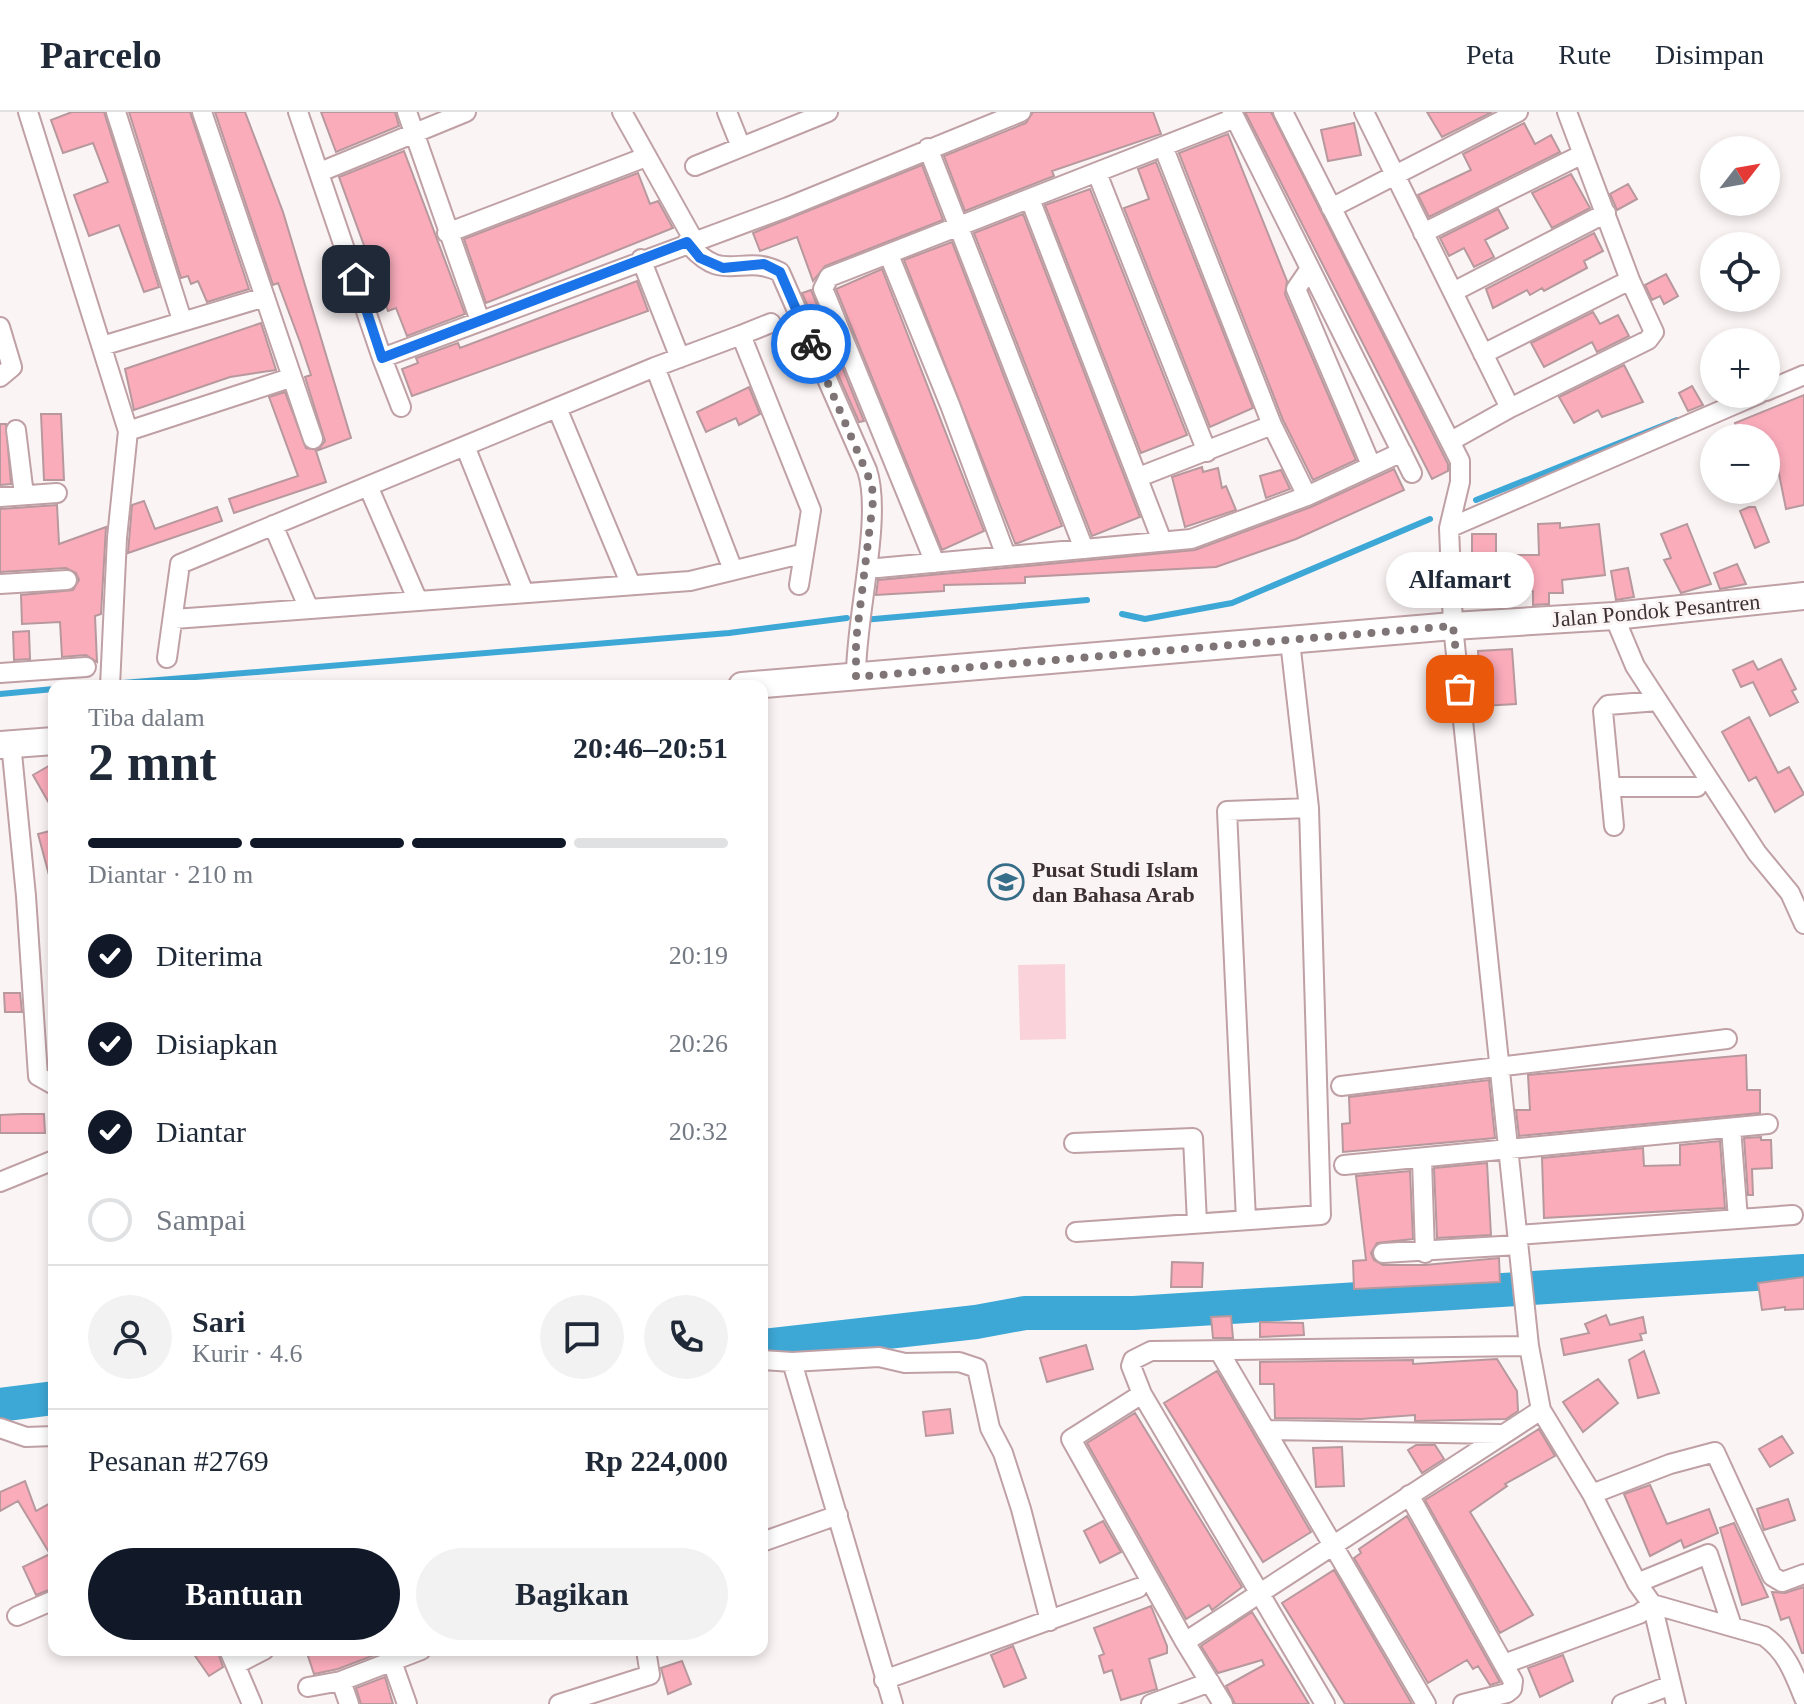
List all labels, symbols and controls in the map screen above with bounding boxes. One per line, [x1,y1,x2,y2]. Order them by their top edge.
text: Parcelo [40,34,162,76]
text: Peta [1466,39,1514,70]
text: Rute [1558,39,1611,70]
text: Disimpan [1655,39,1764,70]
north arrow [1700,136,1780,216]
map controls [1700,136,1780,504]
button: locate [1700,232,1780,312]
pin [322,245,390,313]
icon: home [334,257,378,301]
courier [771,304,851,384]
icon: bike [789,322,833,366]
button: + [1700,328,1780,408]
button: − [1700,424,1780,504]
callout: Alfamart [1386,553,1534,609]
text: Alfamart [1409,565,1511,594]
street label: Jalan Pondok Pesantren [1551,589,1761,632]
pin [1426,655,1494,723]
icon: bag [1438,667,1482,711]
text: Tiba dalam [88,703,205,732]
text: 20:46–20:51 [573,731,728,764]
text: 2 mnt [88,734,217,791]
place label: Pusat Studi Islam dan Bahasa Arab [1032,857,1198,907]
text: Diantar · 210 m [88,860,253,889]
school or university icon: Pusat Studi Islam dan Bahasa Arab [987,863,1025,901]
icon: check [88,934,132,978]
text: Diterima [156,939,263,972]
text: 20:19 [669,941,728,970]
icon: check [88,1022,132,1066]
text: Disiapkan [156,1027,278,1060]
text: 20:26 [669,1029,728,1058]
icon: check [88,1110,132,1154]
text: Diantar [156,1115,246,1148]
text: 20:32 [669,1117,728,1146]
text: Sampai [156,1203,246,1236]
button: person [88,1295,172,1379]
button: chat [540,1295,624,1379]
button: phone [644,1295,728,1379]
text: Sari [192,1305,245,1338]
text: Kurir · 4.6 [192,1339,302,1368]
text: Pesanan #2769 [88,1444,269,1477]
text: Rp 224,000 [585,1444,728,1477]
button: Bantuan [88,1548,400,1640]
button: Bagikan [416,1548,728,1640]

